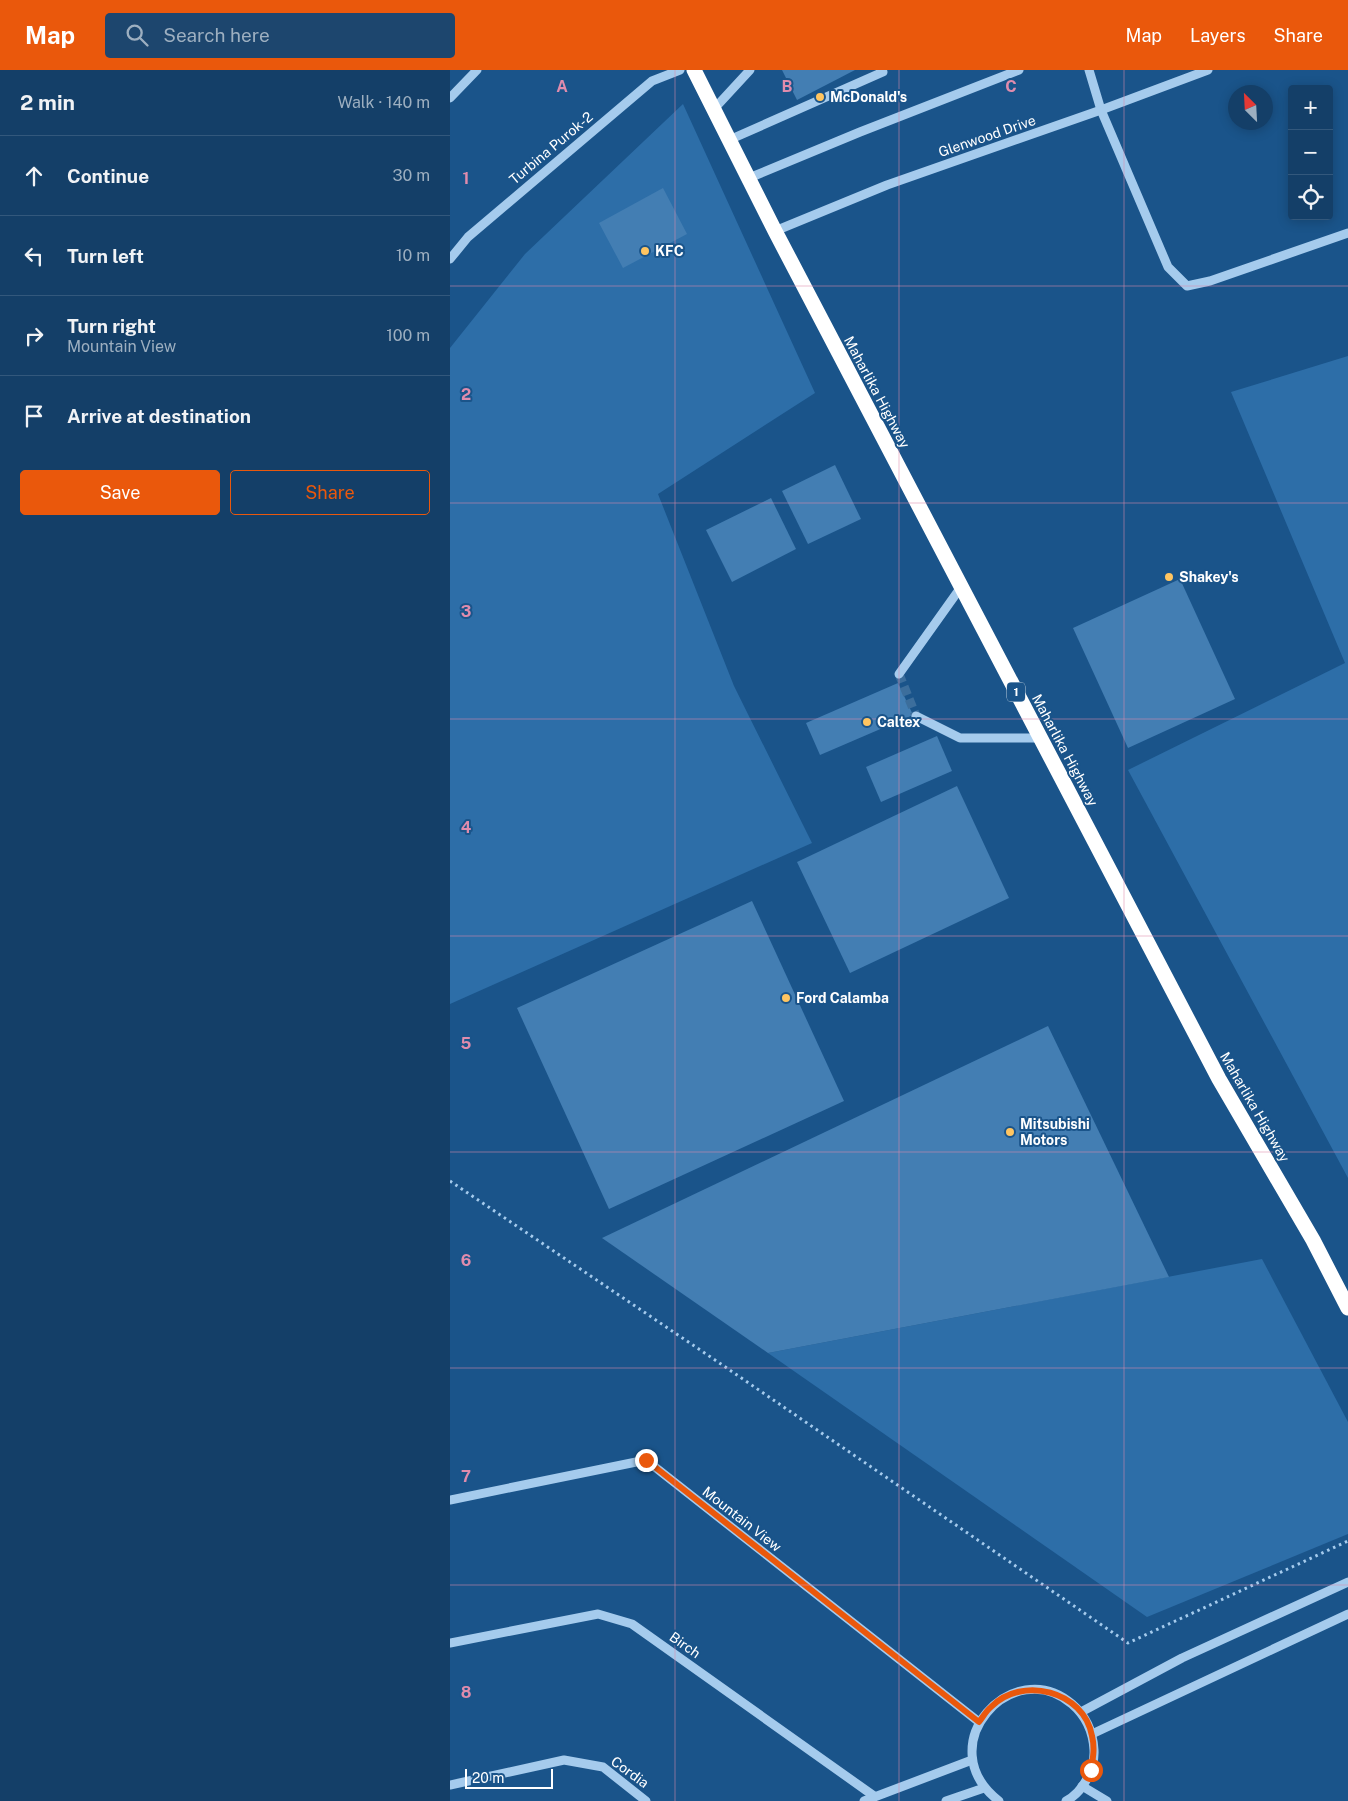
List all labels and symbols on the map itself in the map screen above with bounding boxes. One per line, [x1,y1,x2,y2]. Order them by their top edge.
text: A [556,77,568,96]
text: B [782,77,793,96]
text: C [1005,77,1017,96]
north arrow [1228,85,1273,130]
place label: McDonald's [830,89,907,105]
marker: McDonald's [814,91,826,103]
street label: Turbina Purok-2 [506,109,596,187]
street label: Glenwood Drive [936,112,1038,160]
text: 1 [463,169,469,188]
place label: KFC [655,243,684,259]
marker: KFC [639,245,651,257]
street label: Maharlika Highway [841,333,913,451]
text: 2 [461,385,471,404]
place label: Shakey's [1179,569,1239,585]
marker: Shakey's [1163,571,1175,583]
text: 3 [461,602,471,621]
road number: 1 [1007,682,1025,702]
street label: Maharlika Highway [1029,691,1101,809]
place label: Caltex [877,714,920,730]
marker: Caltex [861,716,873,728]
text: 4 [461,818,472,837]
place label: Ford Calamba [796,990,889,1006]
marker: Ford Calamba [780,992,792,1004]
text: 5 [461,1034,472,1053]
street label: Maharlika Highway [1217,1049,1293,1165]
place label: Mitsubishi Motors [1020,1116,1090,1148]
marker: Mitsubishi Motors [1004,1126,1016,1138]
text: 6 [461,1251,471,1270]
route end [635,1449,658,1472]
text: 7 [461,1467,471,1486]
street label: Mountain View [699,1483,785,1555]
street label: Birch [667,1629,703,1661]
text: 8 [461,1683,472,1702]
street label: Cordia [608,1753,652,1791]
route start [1080,1759,1103,1782]
scale bar [465,1766,552,1789]

